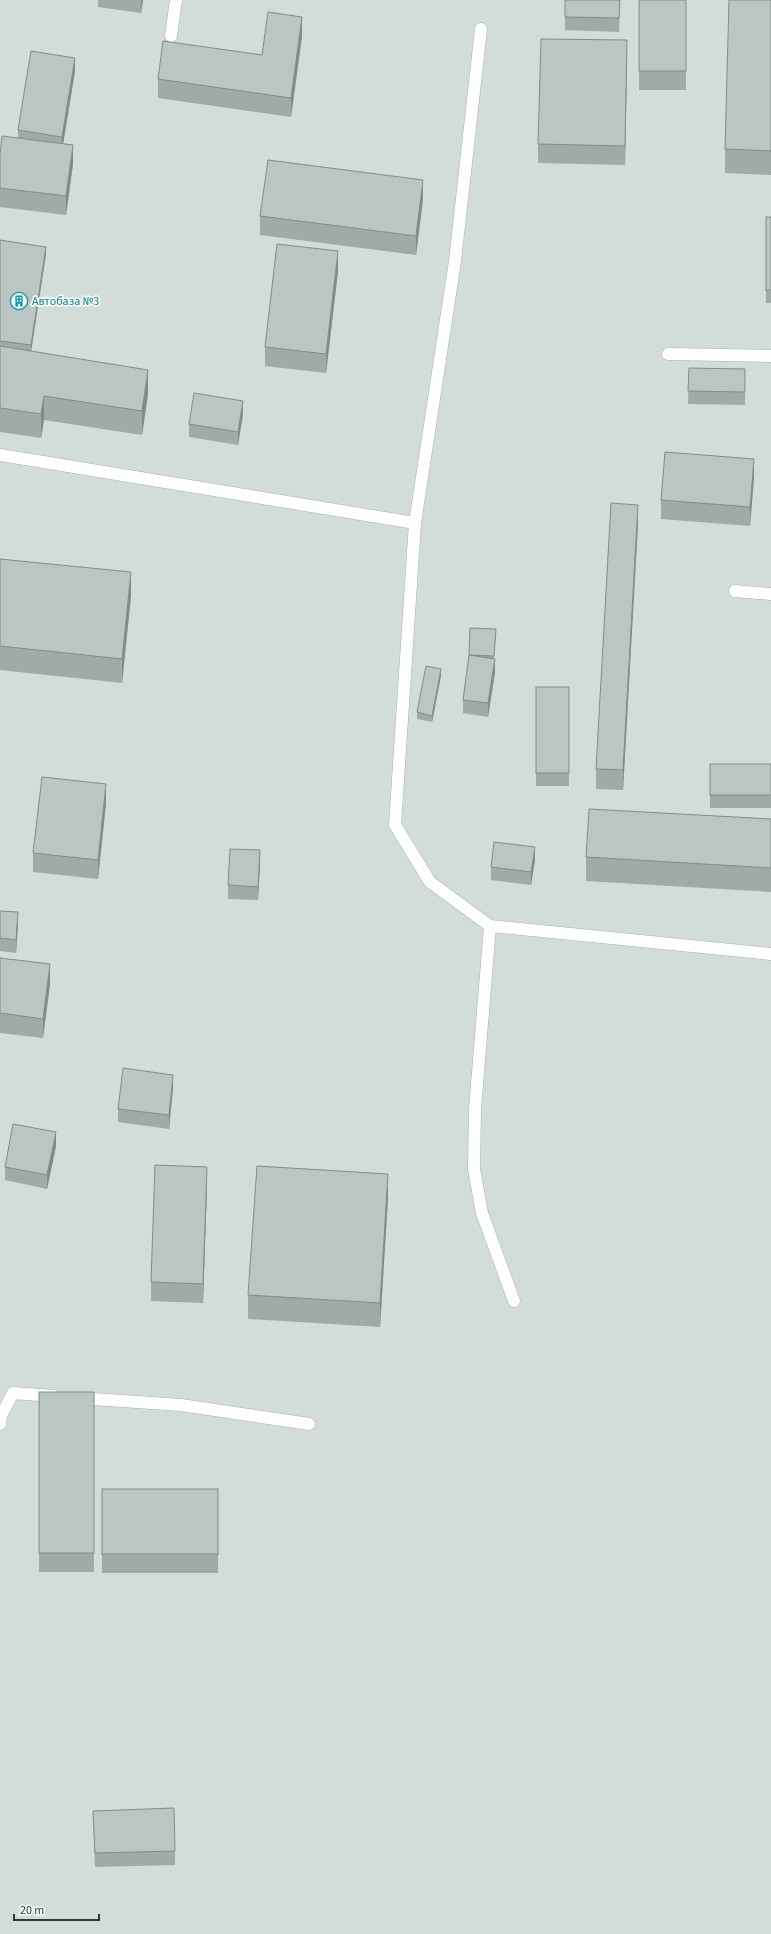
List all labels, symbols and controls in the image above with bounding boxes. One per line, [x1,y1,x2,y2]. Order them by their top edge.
building icon: Автобаза №3 [9,291,29,311]
place label: Автобаза №3 [32,293,99,310]
scale bar [14,1896,99,1922]
text: 20 m [20,1902,44,1919]

